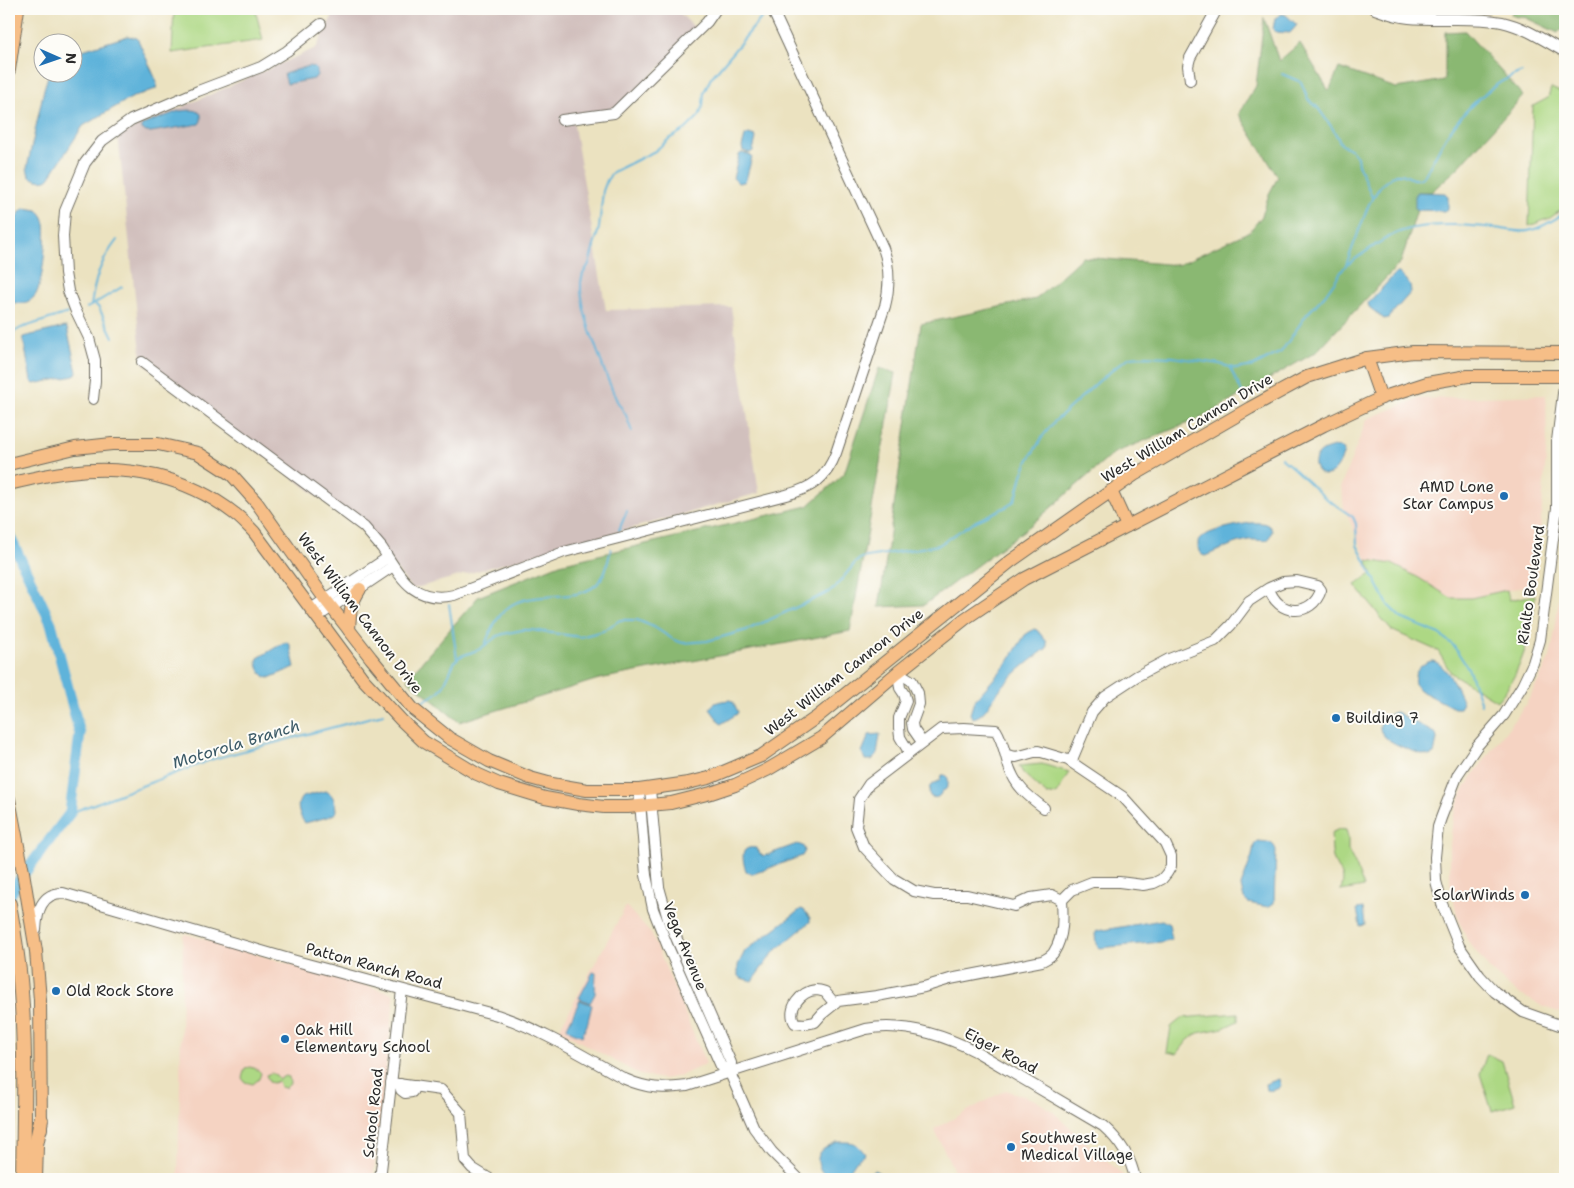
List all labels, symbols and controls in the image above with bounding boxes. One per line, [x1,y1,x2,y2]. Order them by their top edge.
north arrow [32,32,82,82]
text: N [62,53,80,64]
street label: West William Cannon Drive [1098,369,1276,487]
place label: AMD Lone Star Campus [1403,477,1494,514]
marker: AMD Lone Star Campus [1498,490,1510,502]
street label: Rialto Boulevard [1513,524,1549,646]
street label: West William Cannon Drive [293,529,427,697]
street label: West William Cannon Drive [760,604,928,740]
place label: Building 7 [1346,708,1419,728]
marker: Building 7 [1330,712,1342,724]
water label: Motorola Branch [170,715,302,773]
place label: SolarWinds [1433,885,1515,905]
marker: SolarWinds [1519,889,1531,901]
street label: Vega Avenue [658,899,712,993]
street label: Patton Ranch Road [303,938,445,994]
place label: Old Rock Store [66,981,174,1001]
marker: Old Rock Store [50,985,62,997]
place label: Oak Hill Elementary School [295,1020,431,1057]
street label: Eiger Road [961,1023,1042,1079]
marker: Oak Hill Elementary School [279,1033,291,1045]
street label: School Road [358,1067,388,1159]
place label: Southwest Medical Village [1021,1128,1133,1165]
marker: Southwest Medical Village [1005,1141,1017,1153]

